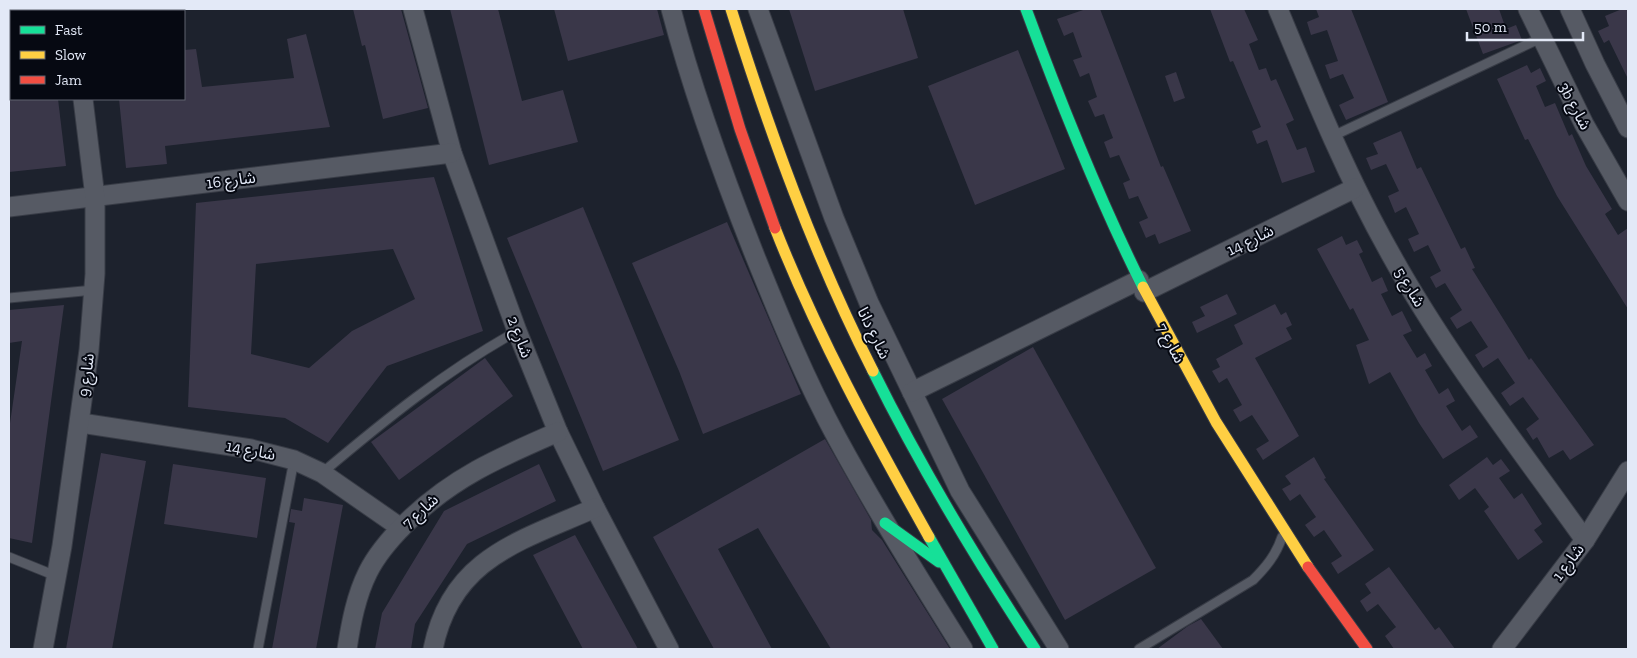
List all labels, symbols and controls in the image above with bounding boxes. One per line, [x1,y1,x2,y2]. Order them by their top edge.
legend [10,10,185,100]
scale bar [1467,10,1583,42]
text: 50 m [1474,18,1507,36]
text: Fast [55,21,83,39]
text: Slow [55,46,87,64]
text: Jam [55,71,82,89]
street label: 3b شارع [1552,79,1595,134]
street label: شارع 16 [205,168,257,195]
street label: شارع 14 [1224,221,1278,262]
street label: شارع 5 [1388,264,1429,312]
street label: شارع دانا [851,304,895,363]
street label: شارع 2 [501,313,537,362]
street label: شارع 7 [1150,320,1189,368]
street label: شارع 9 [74,352,101,398]
street label: شارع 14 [224,436,277,467]
street label: شارع 7 [398,490,444,534]
street label: شارع 1 [1548,540,1590,586]

